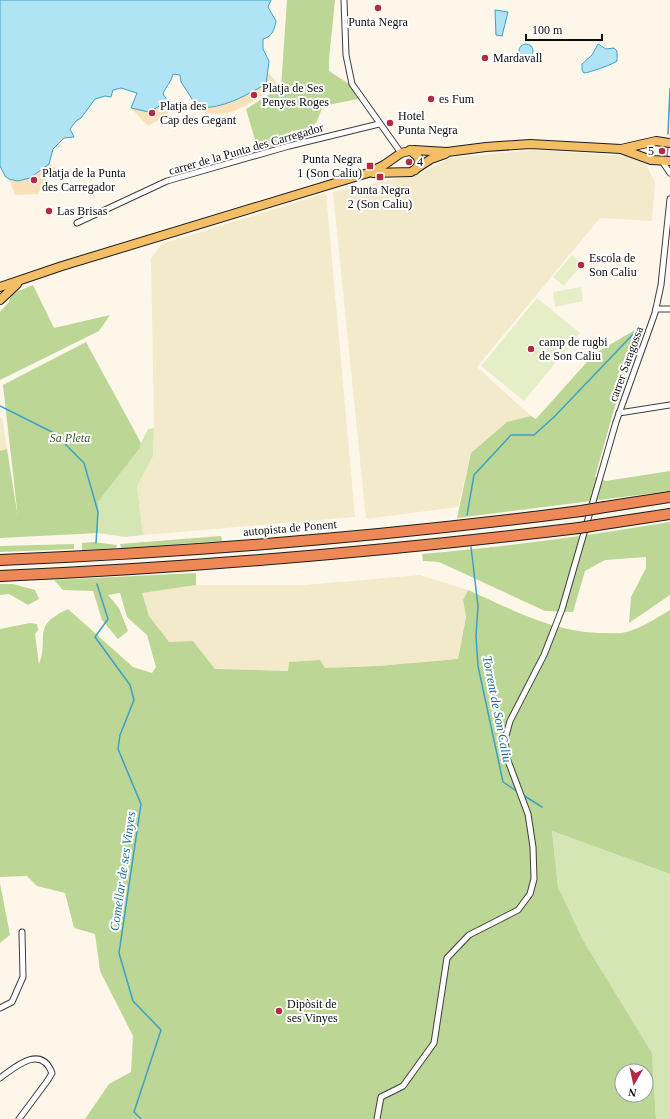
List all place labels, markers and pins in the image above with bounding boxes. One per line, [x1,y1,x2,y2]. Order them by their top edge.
marker: Punta Negra [373,3,383,13]
place label: Punta Negra [348,15,408,29]
place label: Mardavall [493,51,543,65]
marker: Mardavall [480,53,490,63]
place label: Platja de Ses Penyes Roges [262,81,329,109]
marker: Platja de Ses Penyes Roges [249,90,259,100]
place label: es Fum [439,92,475,106]
marker: es Fum [426,94,436,104]
place label: Platja des Cap des Gegant [160,99,237,127]
marker: Platja des Cap des Gegant [147,108,157,118]
place label: Hotel Punta Negra [398,109,458,137]
marker: Hotel Punta Negra [385,118,395,128]
place label: 5 [648,144,654,158]
marker: 5 [657,146,667,156]
place label: Punta Negra 1 (Son Caliu) [297,152,363,180]
place label: 4 [417,155,423,169]
marker: 4 [404,157,414,167]
marker: Punta Negra 1 (Son Caliu) [365,161,375,171]
place label: Platja de la Punta des Carregador [42,166,126,194]
marker: Punta Negra 2 (Son Caliu) [375,172,385,182]
marker: Platja de la Punta des Carregador [29,175,39,185]
place label: Punta Negra 2 (Son Caliu) [348,183,412,211]
place label: Las Brisas [57,204,108,218]
marker: Las Brisas [44,206,54,216]
place label: Escola de Son Caliu [589,251,637,279]
marker: Escola de Son Caliu [576,260,586,270]
place label: camp de rugbi de Son Caliu [539,335,608,363]
marker: camp de rugbi de Son Caliu [526,344,536,354]
place label: Dipòsit de ses Vinyes [287,997,338,1025]
marker: Dipòsit de ses Vinyes [274,1006,284,1016]

